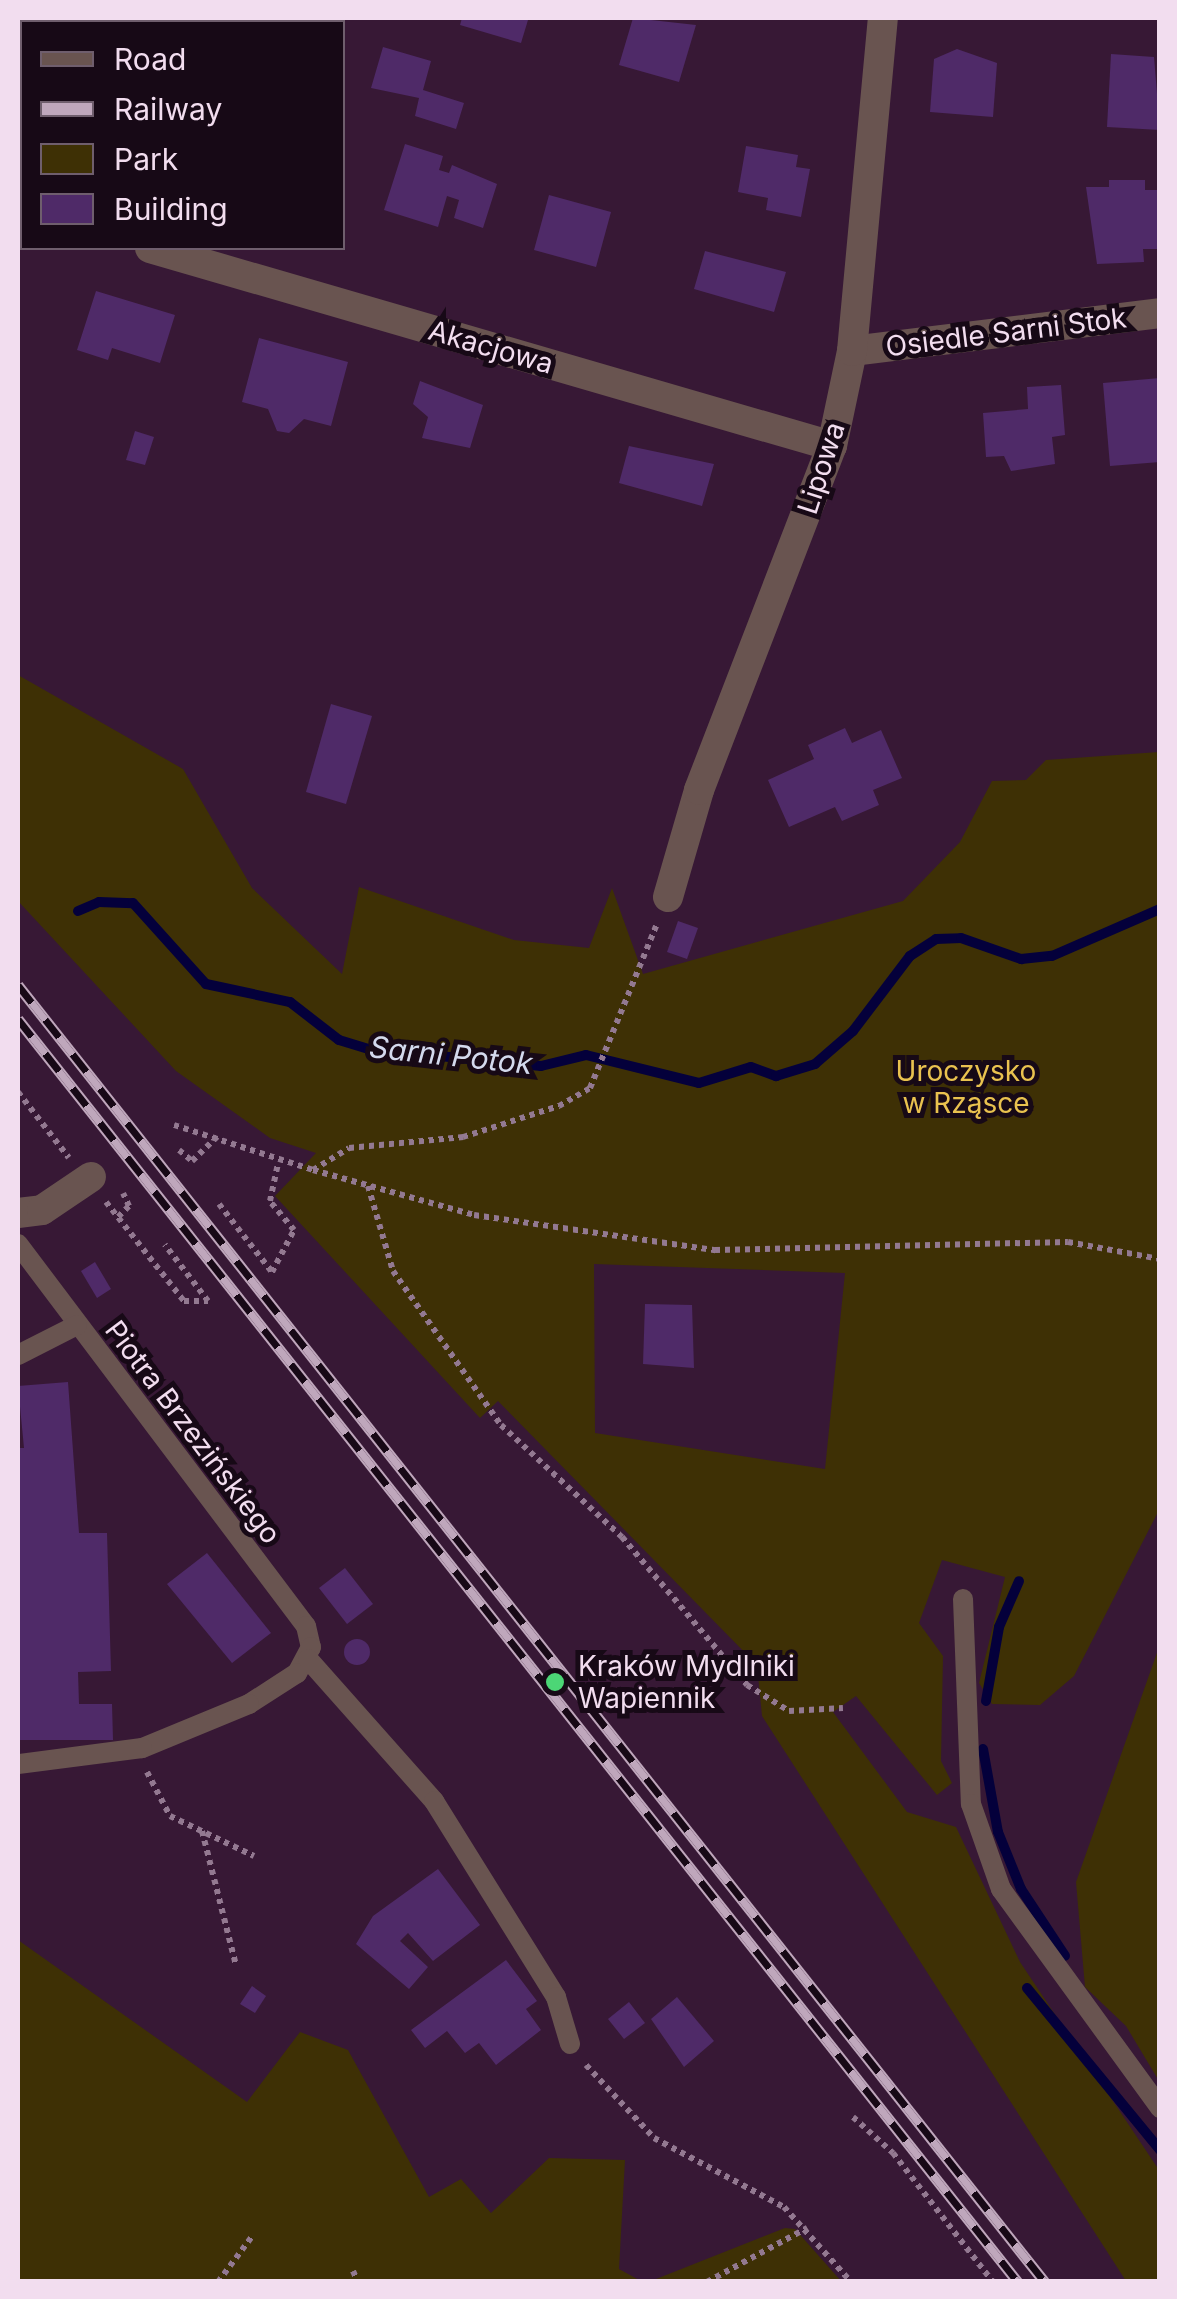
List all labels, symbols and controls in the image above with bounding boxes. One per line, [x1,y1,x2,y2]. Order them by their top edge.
legend [20,20,345,250]
text: Road [114,41,186,77]
text: Railway [114,91,222,127]
text: Park [114,141,178,177]
text: Building [114,191,228,227]
street label: Osiedle Sarni Stok [884,301,1128,363]
street label: Akacjowa [425,313,557,381]
street label: Lipowa [790,418,852,518]
water label: Sarni Potok [368,1029,534,1081]
park label: Uroczysko w Rząsce [896,1054,1036,1120]
street label: Piotra Brzezińskiego [98,1314,288,1550]
place label: Kraków Mydlniki Wapiennik [578,1649,795,1715]
marker: Kraków Mydlniki Wapiennik [542,1669,568,1695]

